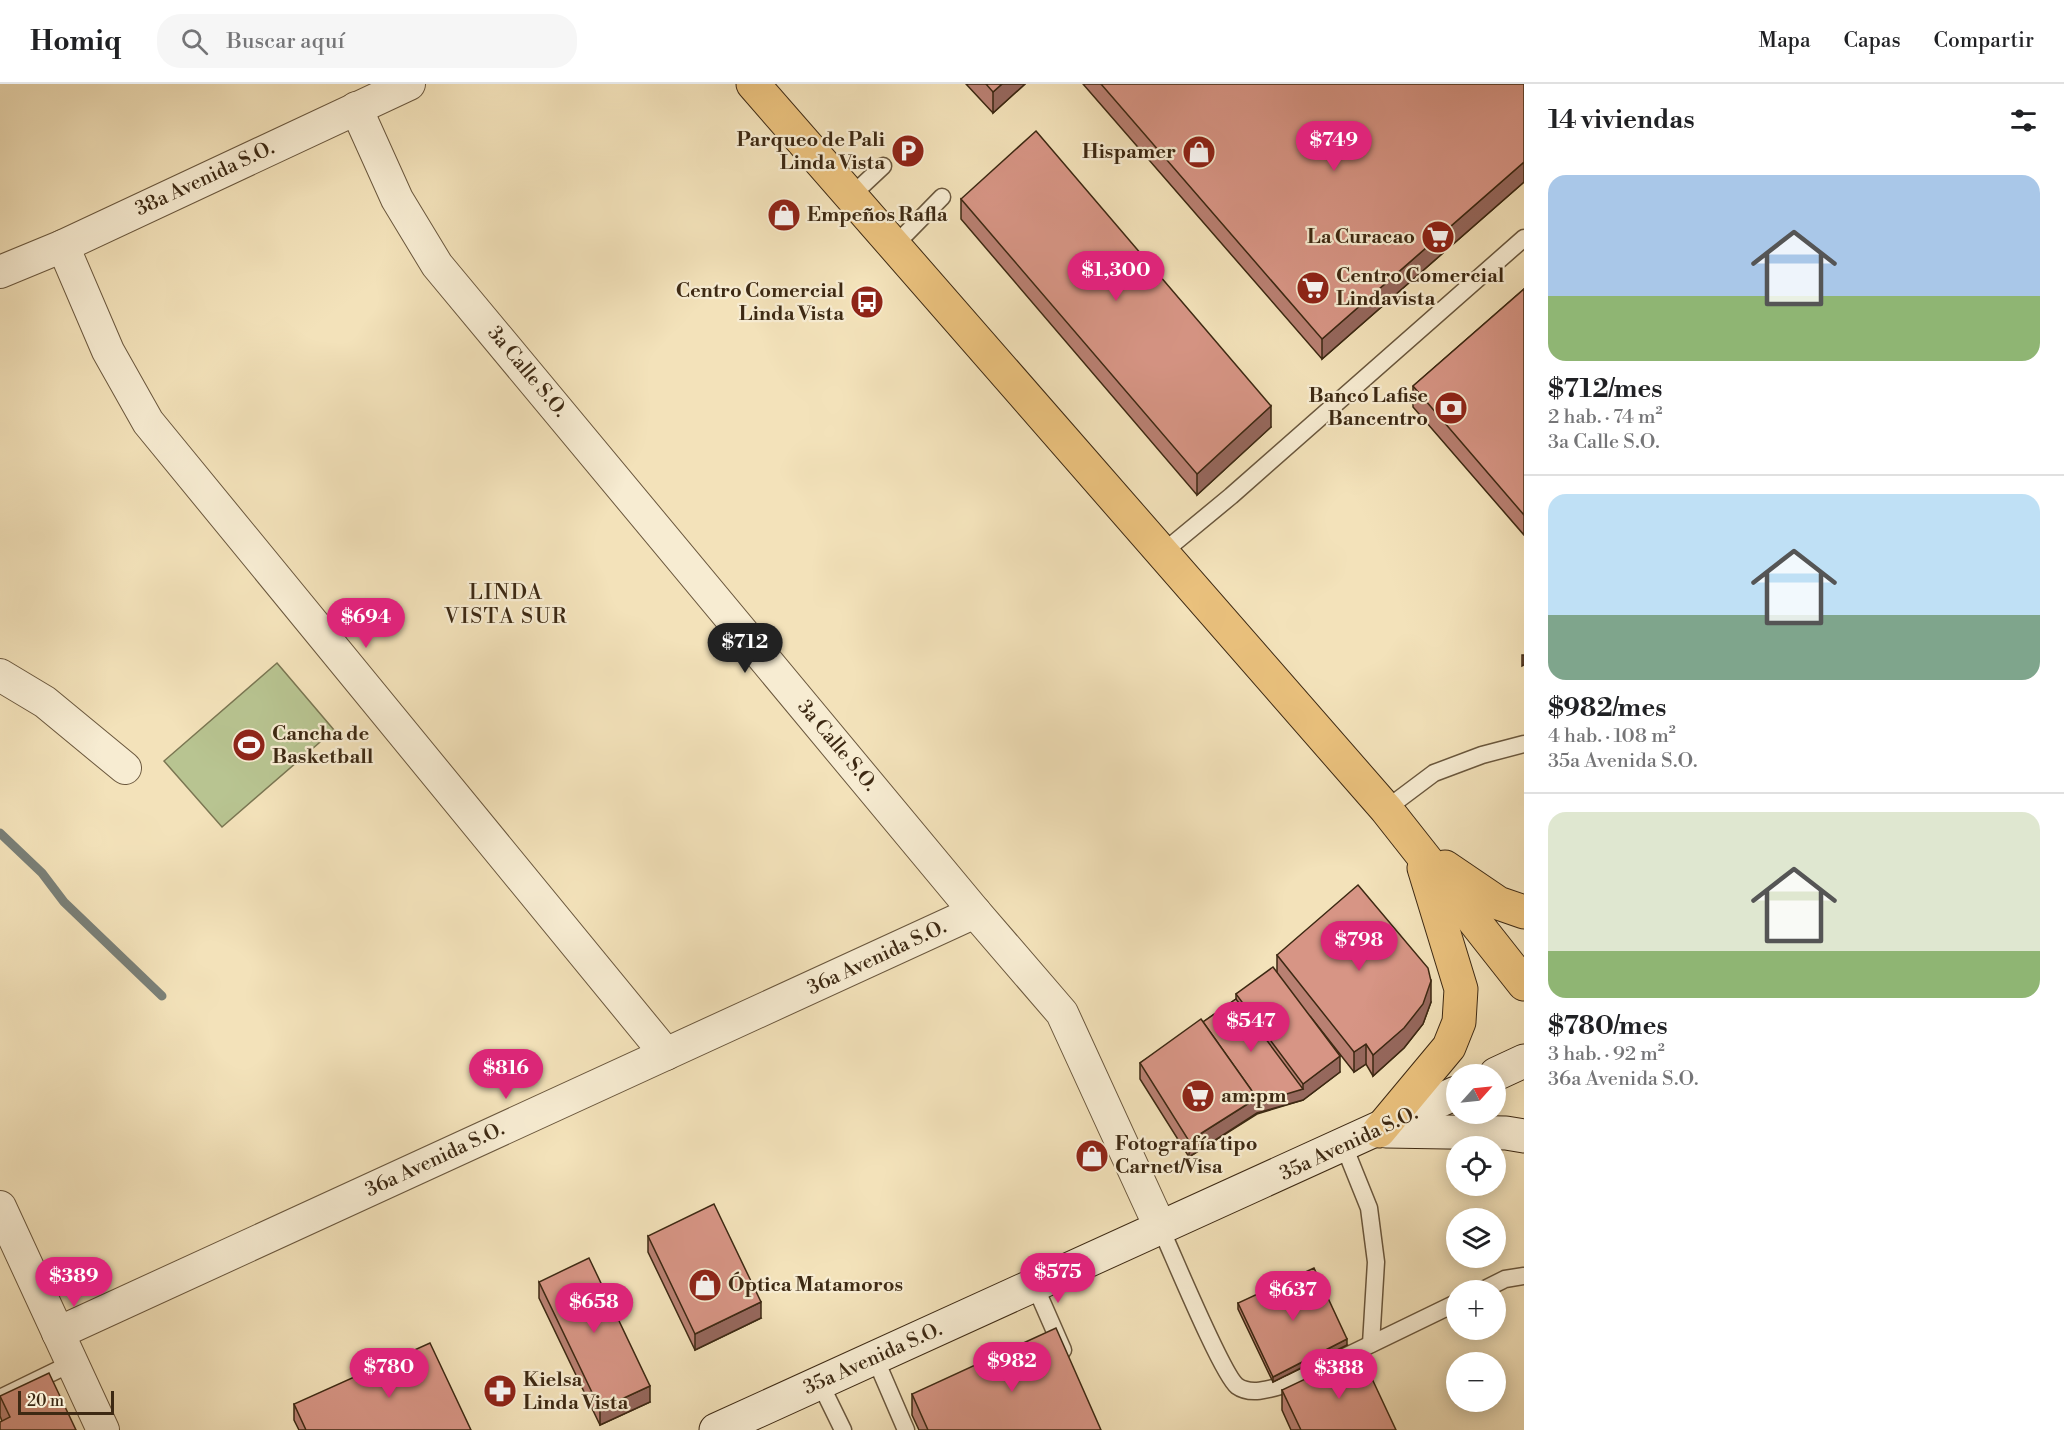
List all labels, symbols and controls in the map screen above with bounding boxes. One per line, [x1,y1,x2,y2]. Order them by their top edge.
search box [157,14,577,68]
text: Homiq [30,24,121,59]
icon: search [178,25,211,58]
text: Buscar aquí [226,28,345,55]
text: Mapa [1759,28,1811,54]
text: Capas [1844,28,1901,54]
text: Compartir [1934,28,2034,54]
text: 14 viviendas [1548,104,1695,136]
icon: filters [2007,104,2040,137]
pin: $749 [1298,121,1370,172]
place label: Parqueo de Pali Linda Vista [736,128,886,176]
text: $749 [1310,128,1358,153]
parking icon: Parqueo de Pali Linda Vista [890,133,926,169]
shop icon: Hispamer [1181,134,1217,170]
street label: 38a Avenida S.O. [131,136,279,222]
place label: Hispamer [1082,140,1176,165]
shop icon: Empeños Rafla [766,197,802,233]
place label: Empeños Rafla [807,203,948,228]
icon: home [1740,214,1848,322]
supermarket icon: La Curacao [1420,219,1456,255]
place label: La Curacao [1307,225,1415,250]
pin: $1,300 [1067,251,1165,302]
text: $1,300 [1082,258,1151,283]
place label: Centro Comercial Lindavista [1336,264,1505,312]
supermarket icon: Centro Comercial Lindavista [1295,270,1331,306]
place label: Centro Comercial Linda Vista [676,279,844,327]
bus stop icon: Centro Comercial Linda Vista [849,284,885,320]
street label: 3a Calle S.O. [482,321,572,423]
text: $712/mes [1548,373,1662,405]
place label: Banco Lafise Bancentro [1308,384,1428,432]
bank icon: Banco Lafise Bancentro [1433,390,1469,426]
text: 2 hab. · 74 m² [1548,405,1663,430]
text: 3a Calle S.O. [1548,430,1660,455]
icon: home [1740,533,1848,641]
district label: LINDA VISTA SUR [443,580,568,630]
pin: $694 [330,598,402,649]
text: $694 [341,605,391,630]
pin: $712 [709,623,781,674]
text: $712 [722,630,768,655]
text: $982/mes [1548,692,1666,724]
street label: 3a Calle S.O. [792,695,882,797]
place label: Cancha de Basketball [272,722,374,770]
text: 4 hab. · 108 m² [1548,724,1676,749]
sports icon: Cancha de Basketball [231,727,267,763]
text: 35a Avenida S.O. [1548,749,1697,774]
icon: home [1740,851,1848,959]
street label: 36a Avenida S.O. [804,915,950,1001]
pin: $798 [1323,921,1395,972]
text: $798 [1335,928,1383,953]
pin: $547 [1215,1002,1287,1053]
text: $547 [1227,1009,1275,1034]
text: $780/mes [1548,1010,1668,1042]
text: 3 hab. · 92 m² [1548,1042,1665,1067]
pin: $816 [470,1049,542,1100]
text: $816 [483,1056,529,1081]
north arrow [1446,1064,1506,1124]
map controls [1446,1064,1506,1412]
text: 36a Avenida S.O. [1548,1067,1699,1092]
supermarket icon: am:pm [1180,1078,1216,1114]
place label: am:pm [1221,1084,1286,1109]
street label: 35a Avenida S.O. [1276,1101,1422,1187]
street label: 36a Avenida S.O. [362,1117,508,1203]
place label: Fotografía tipo Carnet/Visa [1115,1132,1257,1180]
button: locate [1446,1136,1506,1196]
shop icon: Fotografía tipo Carnet/Visa [1074,1138,1110,1174]
button: layers [1446,1208,1506,1268]
pin: $575 [1022,1253,1094,1304]
pin: $389 [38,1257,110,1308]
text: $575 [1034,1260,1082,1285]
text: $389 [49,1264,99,1289]
shop icon: Óptica Matamoros [687,1267,723,1303]
place label: Óptica Matamoros [728,1271,903,1298]
pin: $637 [1257,1271,1329,1322]
text: $637 [1269,1278,1317,1303]
button: + [1446,1280,1506,1340]
pin: $658 [558,1283,630,1334]
text: $658 [569,1290,619,1315]
street label: 35a Avenida S.O. [800,1317,946,1401]
pin: $982 [976,1342,1048,1393]
pin: $780 [353,1348,425,1399]
text: $982 [987,1349,1037,1374]
pin: $388 [1303,1349,1375,1400]
button: − [1446,1352,1506,1412]
text: $780 [364,1355,414,1380]
text: $388 [1314,1356,1364,1381]
place label: Kielsa Linda Vista [523,1368,628,1416]
pharmacy icon: Kielsa Linda Vista [482,1373,518,1409]
scale bar [18,1388,114,1416]
text: 20 m [27,1391,64,1411]

